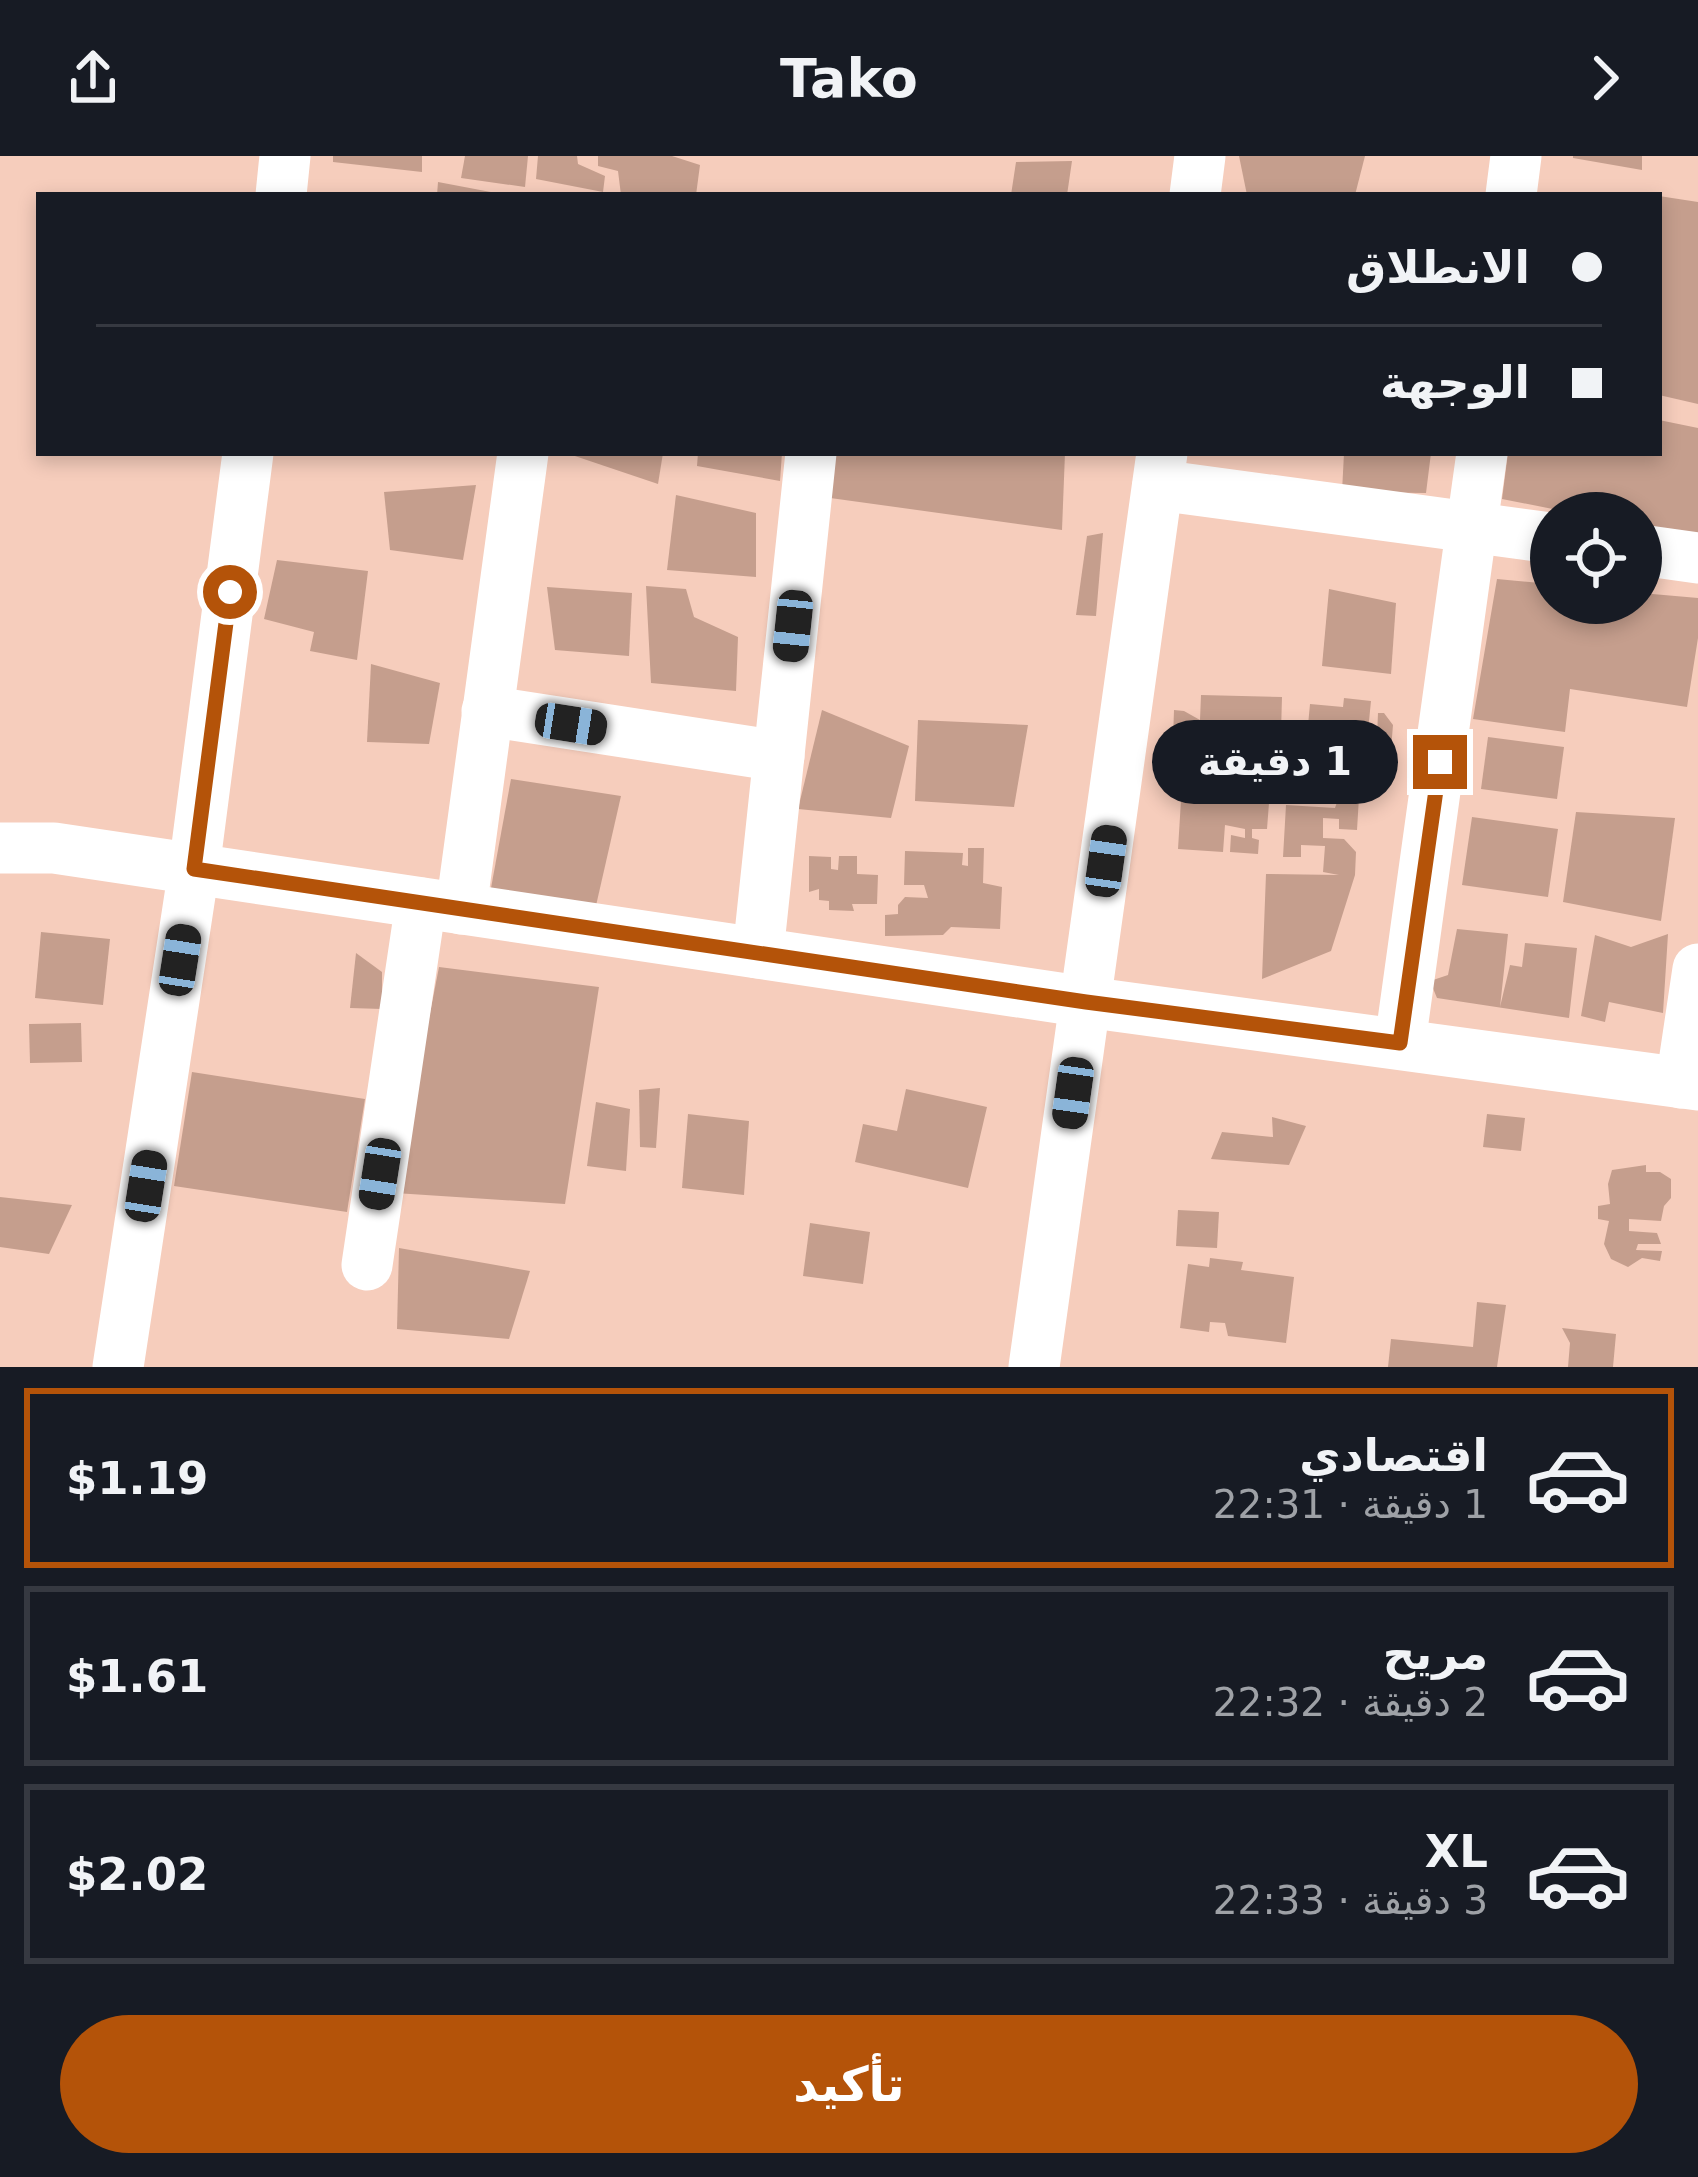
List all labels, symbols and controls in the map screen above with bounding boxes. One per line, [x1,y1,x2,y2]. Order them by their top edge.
icon: share [60,45,126,111]
icon: forward [1572,45,1638,111]
text: Tako [780,47,918,110]
text: الانطلاق [1346,241,1530,294]
text: الوجهة [1380,356,1530,409]
map controls [1530,492,1662,624]
button: locate [1530,492,1662,624]
route start [203,565,257,619]
car [771,588,815,664]
car [533,701,609,747]
callout: 1 دقيقة [1152,720,1398,804]
route end [1413,735,1467,789]
text: 1 دقيقة [1198,739,1352,784]
car [1083,823,1129,899]
car [157,922,203,998]
car [1050,1055,1096,1131]
car [357,1136,403,1212]
car [123,1148,169,1224]
icon: car [1524,1424,1632,1532]
text: اقتصادي [1299,1429,1488,1482]
text: $1.19 [66,1452,208,1505]
text: 1 دقيقة · 22:31 [1213,1482,1488,1527]
icon: car [1524,1622,1632,1730]
text: مريح [1383,1627,1488,1680]
text: $1.61 [66,1650,208,1703]
text: 2 دقيقة · 22:32 [1213,1680,1488,1725]
icon: car [1524,1820,1632,1928]
text: XL [1425,1825,1488,1878]
text: $2.02 [66,1848,208,1901]
text: 3 دقيقة · 22:33 [1213,1878,1488,1923]
button: تأكيد [60,2015,1638,2153]

